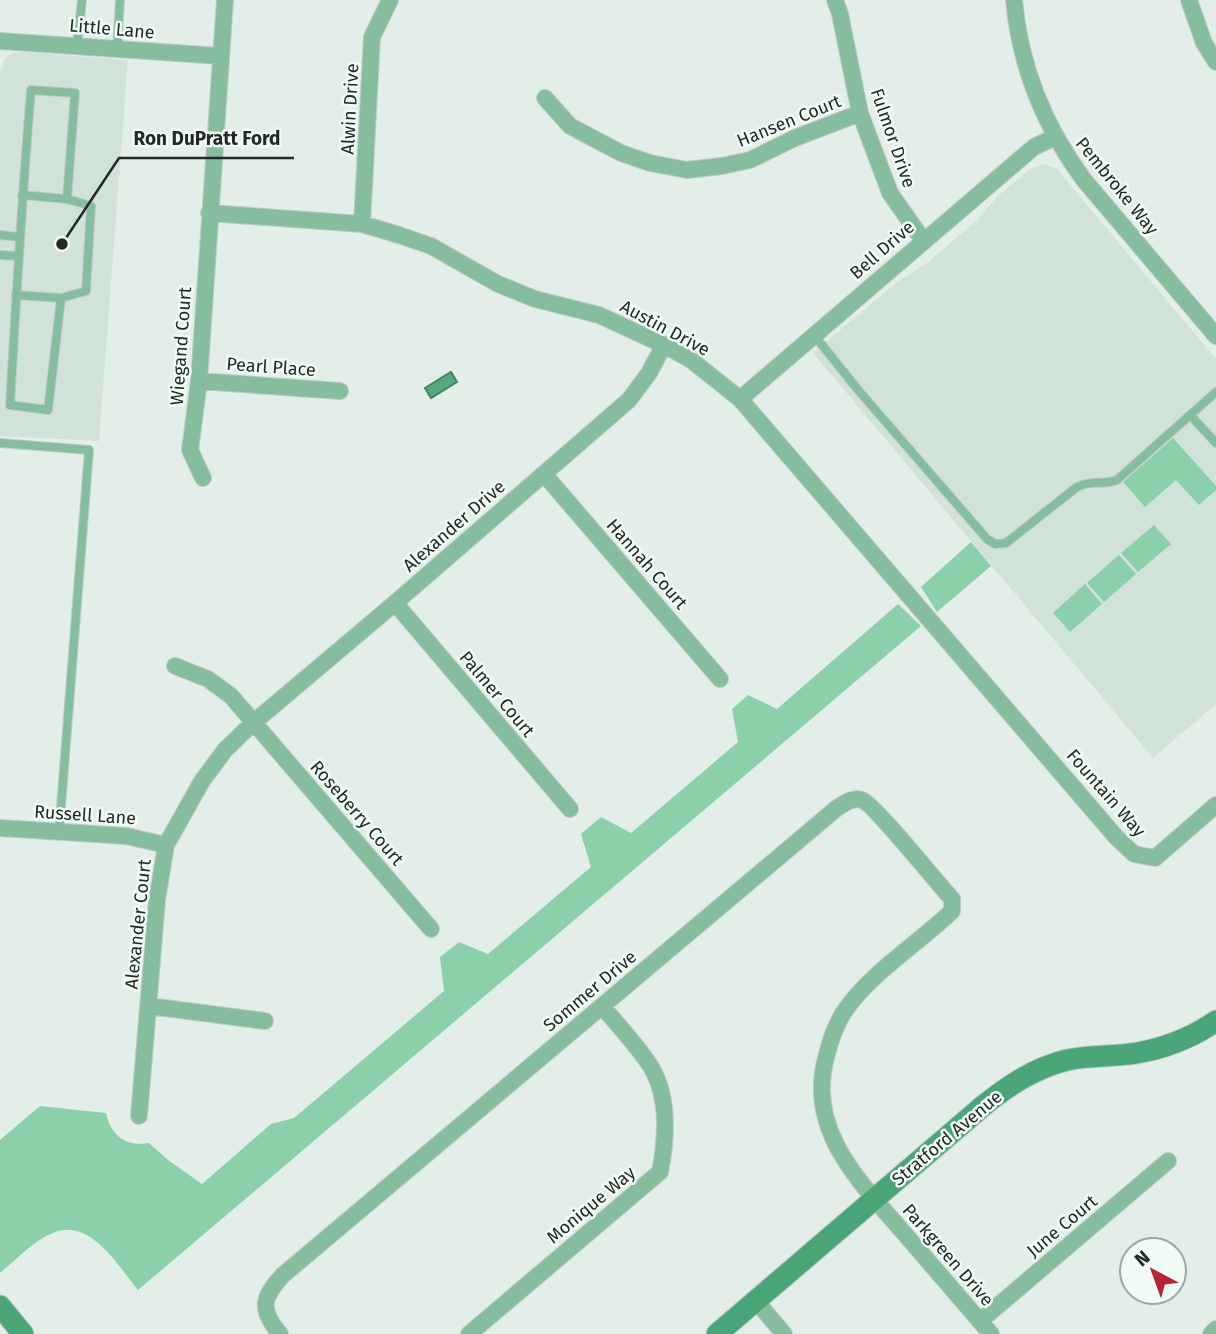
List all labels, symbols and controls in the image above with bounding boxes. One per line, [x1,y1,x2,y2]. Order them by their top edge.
street label: Little Lane [68,14,156,44]
street label: Alwin Drive [337,63,363,155]
street label: Fulmor Drive [866,85,920,191]
street label: Hansen Court [734,90,845,152]
callout: Ron DuPratt Ford [119,118,294,158]
text: Ron DuPratt Ford [134,127,280,150]
street label: Pembroke Way [1071,133,1163,239]
street label: Bell Drive [845,216,919,284]
street label: Wiegand Court [166,285,196,406]
street label: Austin Drive [616,295,714,361]
street label: Pearl Place [226,353,316,381]
street label: Alexander Drive [398,476,510,576]
street label: Hannah Court [602,514,692,614]
street label: Palmer Court [455,647,540,742]
street label: Fountain Way [1062,745,1150,841]
street label: Roseberry Court [306,756,409,870]
street label: Russell Lane [33,800,137,830]
street label: Alexander Court [120,858,156,990]
street label: Sommer Drive [539,946,641,1036]
street label: Stratford Avenue [887,1086,1007,1190]
street label: Monique Way [542,1162,640,1248]
street label: June Court [1022,1190,1102,1262]
street label: Parkgreen Drive [898,1199,998,1311]
north arrow [1118,1236,1188,1306]
text: N [1130,1246,1154,1271]

